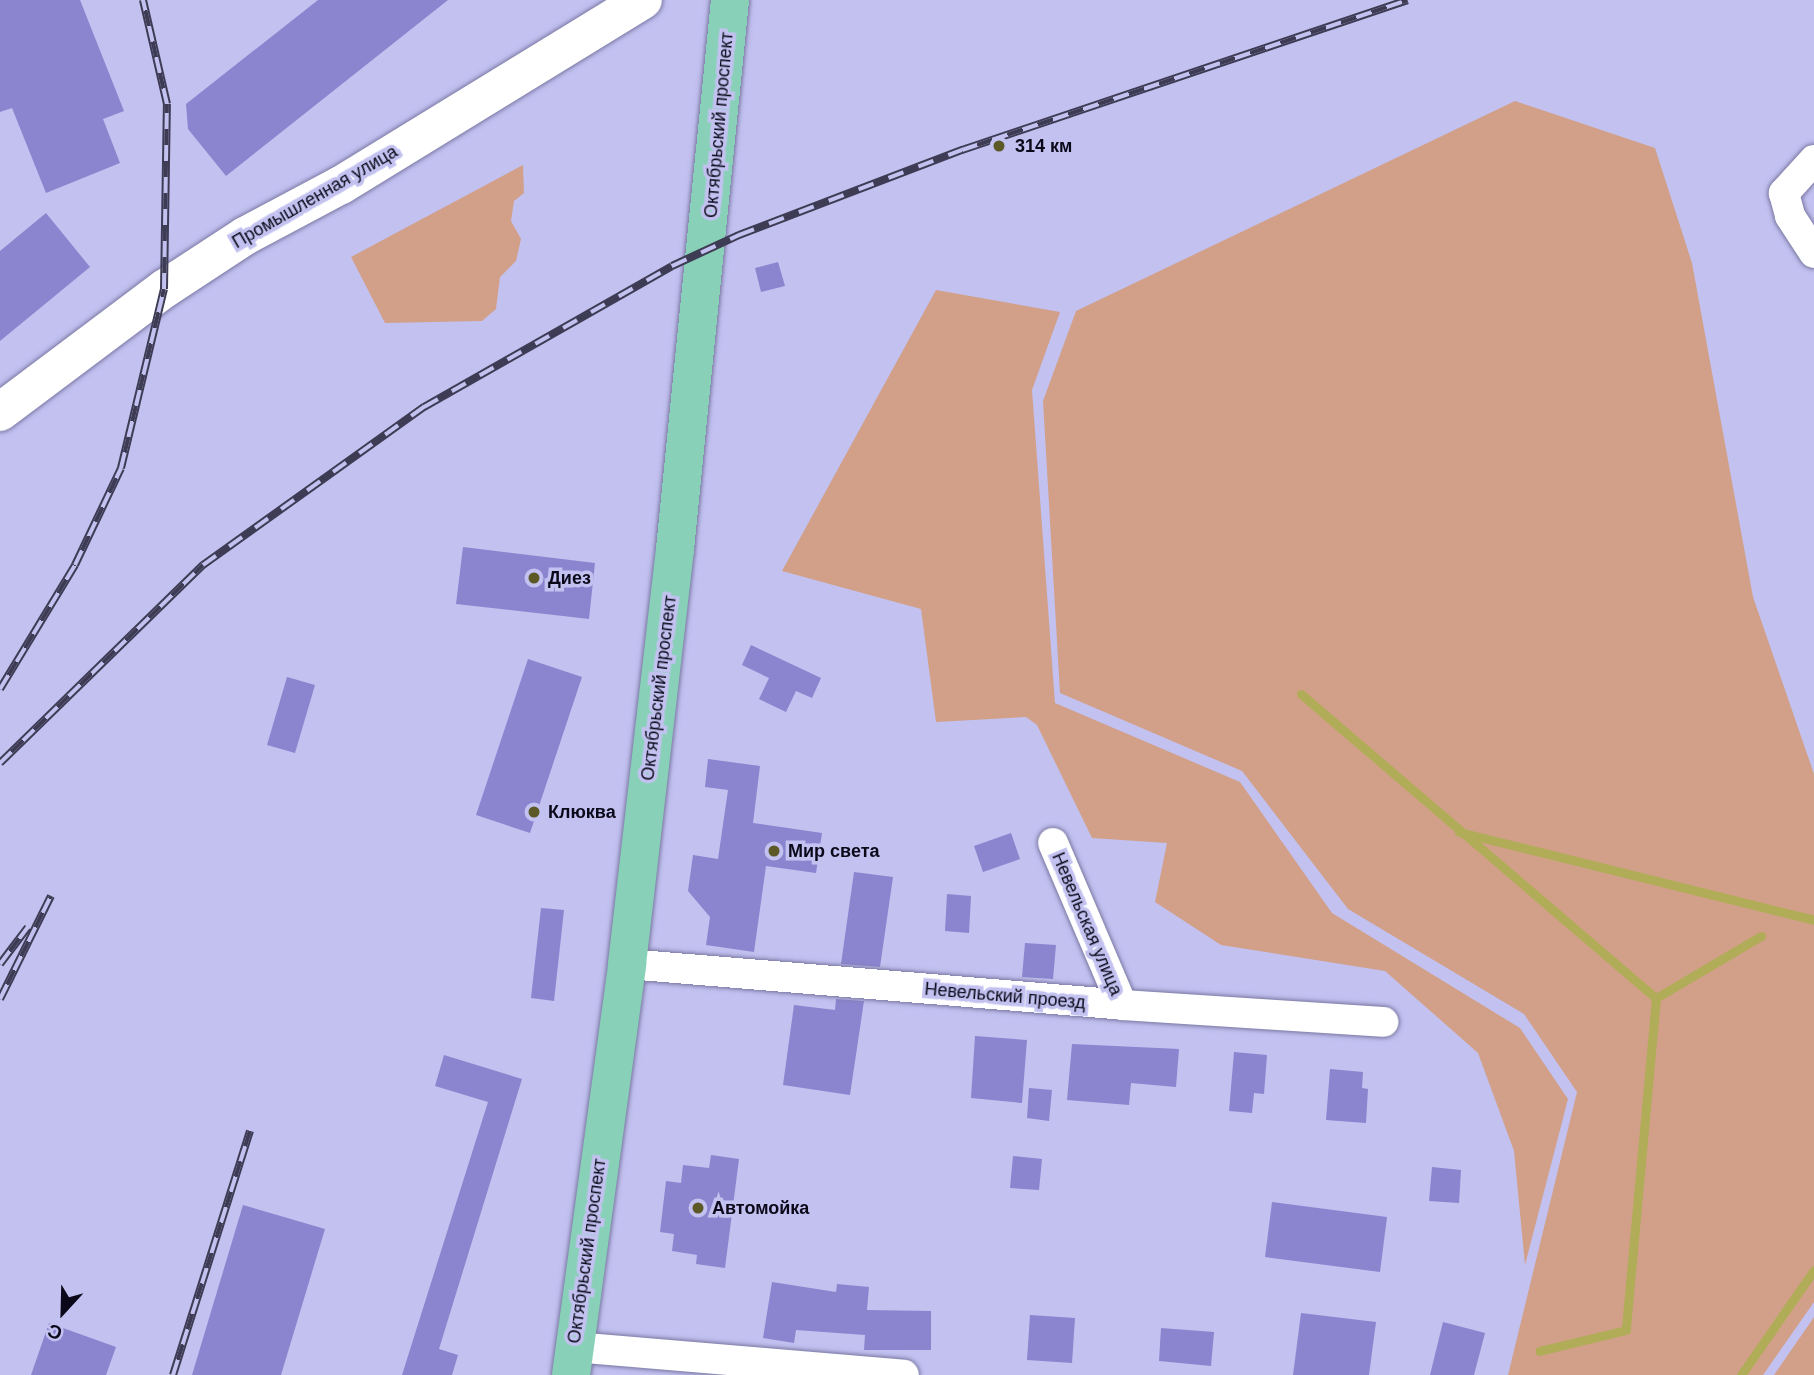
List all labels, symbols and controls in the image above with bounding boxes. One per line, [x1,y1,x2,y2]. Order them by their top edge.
street label: Октябрьский проспект [700,31,738,219]
place label: 314 км [1015,135,1072,157]
marker: 314 км [989,136,1009,156]
street label: Промышленная улица [228,141,402,253]
place label: Диез [548,567,591,589]
marker: Диез [526,570,542,586]
street label: Октябрьский проспект [637,594,681,782]
place label: Клюква [548,801,616,823]
marker: Клюква [526,804,542,820]
place label: Мир света [788,840,879,862]
marker: Мир света [766,843,782,859]
street label: Невельская улица [1047,849,1127,999]
street label: Невельский проезд [924,978,1086,1014]
street label: Октябрьский проспект [563,1157,611,1345]
place label: Автомойка [712,1197,809,1219]
marker: Автомойка [690,1200,706,1216]
north arrow [28,1277,98,1347]
text: С [45,1320,65,1344]

